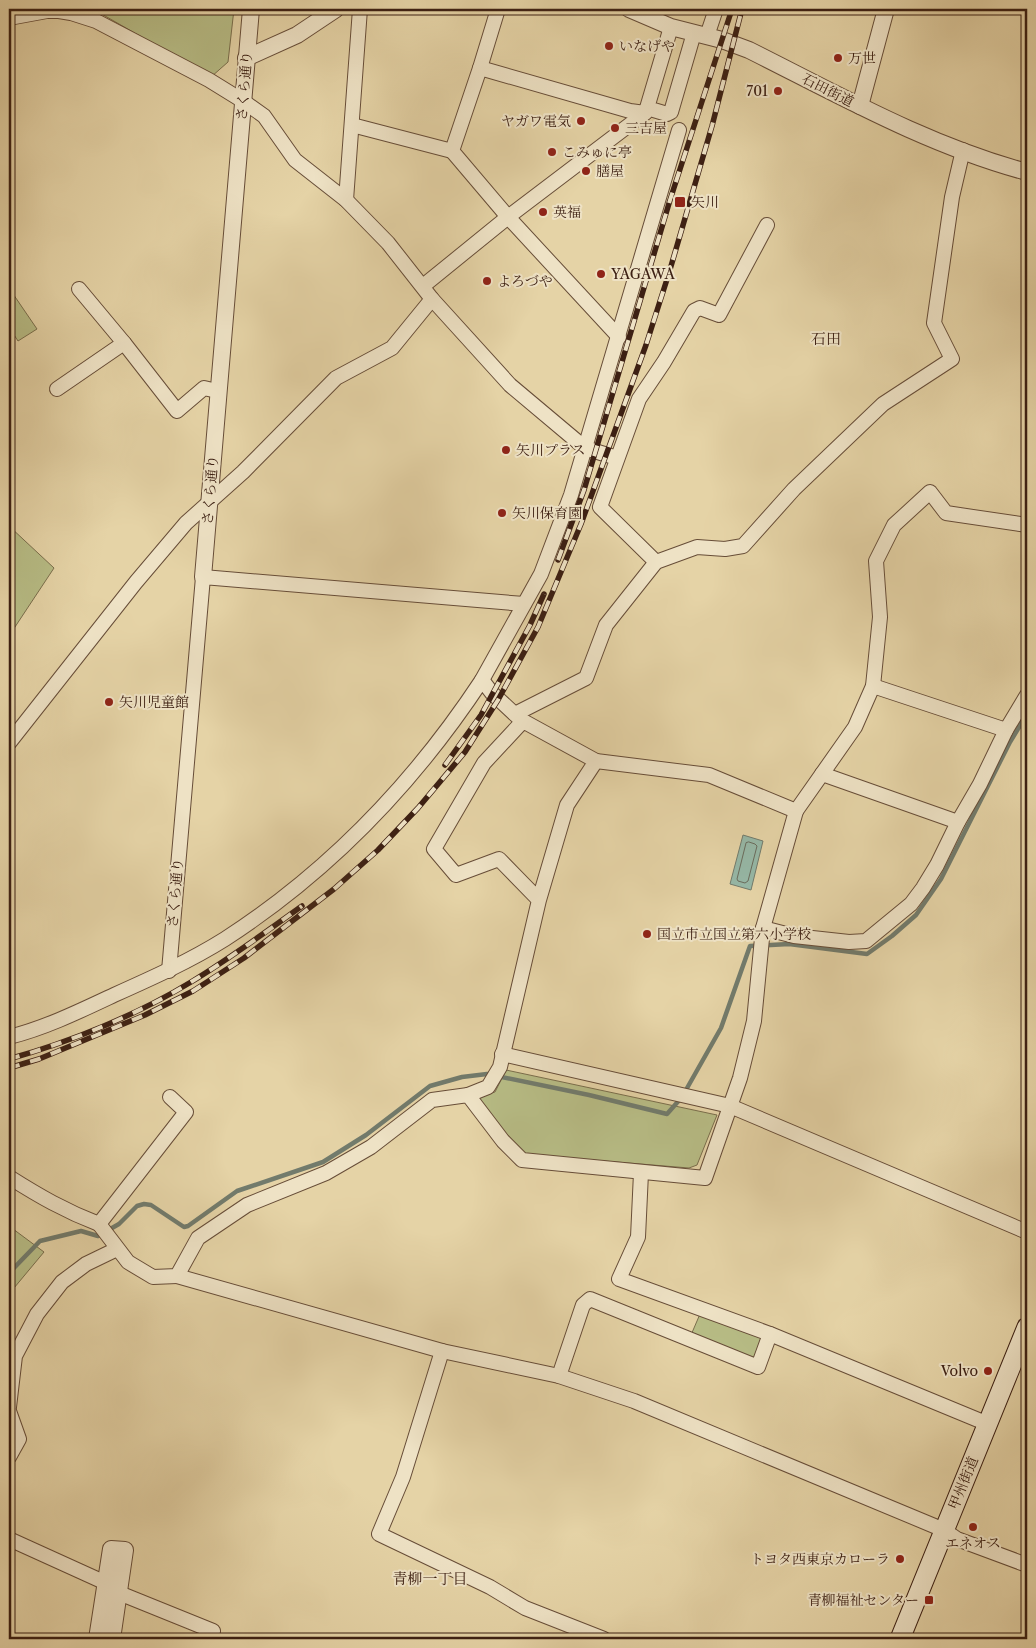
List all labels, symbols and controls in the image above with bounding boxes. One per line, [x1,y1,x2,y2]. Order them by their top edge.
place label: いなげや [619,37,675,55]
marker: いなげや [603,40,615,52]
place label: 万世 [848,49,876,67]
street label: さくら通り [232,50,256,122]
marker: 万世 [832,52,844,64]
street label: 石田街道 [799,69,857,111]
place label: 701 [746,82,768,100]
marker: 701 [772,85,784,97]
place label: ヤガワ電気 [501,112,571,130]
marker: ヤガワ電気 [575,115,587,127]
place label: 三吉屋 [625,119,667,137]
marker: 三吉屋 [609,122,621,134]
place label: こみゅに亭 [562,143,632,161]
marker: こみゅに亭 [546,146,558,158]
place label: 膳屋 [596,162,624,180]
marker: 膳屋 [580,165,592,177]
place label: 矢川 [691,193,719,211]
marker: 矢川 [673,195,687,209]
place label: 英福 [553,203,581,221]
marker: 英福 [537,206,549,218]
place label: YAGAWA [610,265,675,283]
marker: YAGAWA [595,268,607,280]
place label: よろづや [497,272,553,290]
marker: よろづや [481,275,493,287]
district label: 石田 [811,329,841,348]
place label: 矢川プラス [516,441,586,459]
marker: 矢川プラス [500,444,512,456]
street label: さくら通り [198,454,222,526]
place label: 矢川保育園 [512,504,582,522]
marker: 矢川保育園 [496,507,508,519]
place label: 矢川児童館 [119,693,189,711]
marker: 矢川児童館 [103,696,115,708]
street label: さくら通り [163,857,187,929]
place label: 国立市立国立第六小学校 [657,925,811,943]
marker: 国立市立国立第六小学校 [641,928,653,940]
place label: Volvo [940,1362,978,1380]
marker: Volvo [982,1365,994,1377]
street label: 甲州街道 [944,1454,982,1512]
marker: エネオス [967,1521,979,1533]
place label: エネオス [945,1534,1001,1552]
place label: トヨタ西東京カローラ [750,1550,890,1568]
marker: トヨタ西東京カローラ [894,1553,906,1565]
district label: 青柳一丁目 [392,1569,468,1588]
place label: 青柳福祉センター [808,1591,919,1609]
marker: 青柳福祉センター [923,1594,935,1606]

